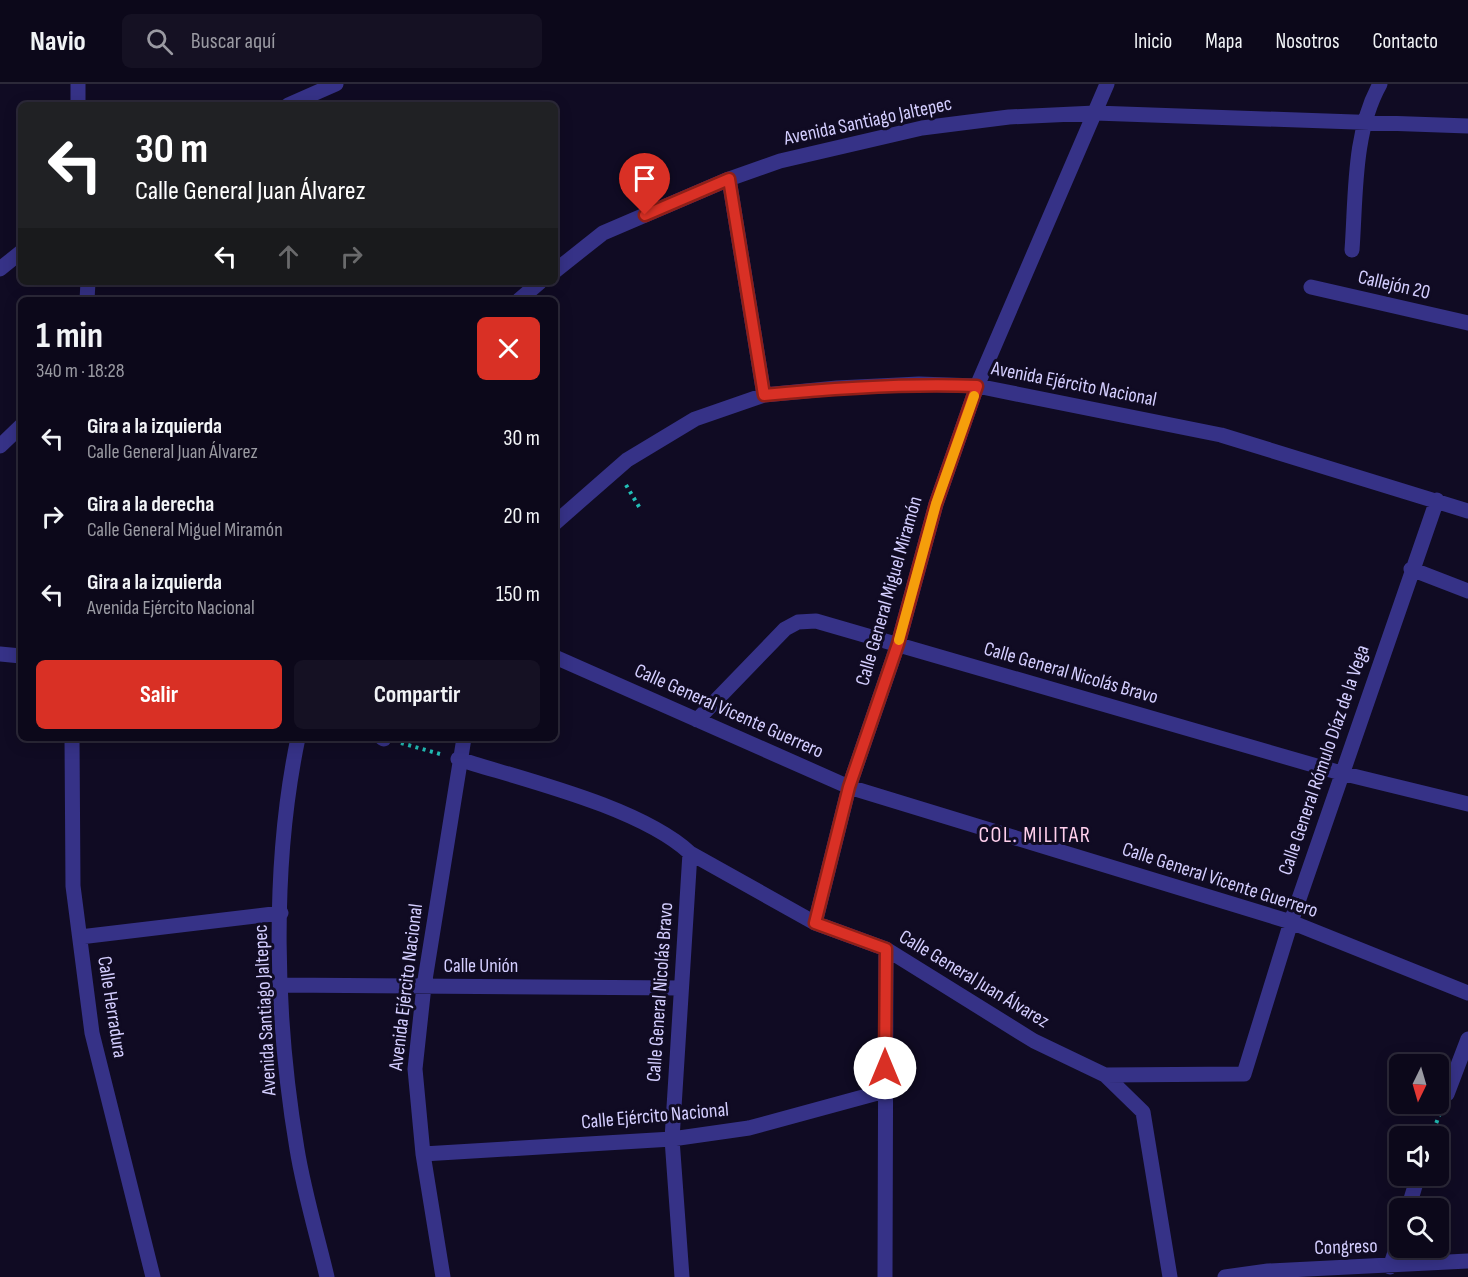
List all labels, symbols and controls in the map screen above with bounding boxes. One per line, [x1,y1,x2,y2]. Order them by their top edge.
search box [122,14,542,68]
text: Navio [30,25,86,58]
icon: search [143,25,176,58]
text: Buscar aquí [191,28,275,55]
text: Inicio [1134,29,1172,54]
text: Mapa [1205,29,1243,54]
text: Nosotros [1276,29,1340,54]
text: Contacto [1373,29,1438,54]
street label: Avenida Santiago Jaltepec [781,91,954,151]
text: 30 m [135,124,208,175]
icon: left [36,126,114,204]
pin [619,153,670,215]
icon: arrive [628,162,661,195]
text: Calle General Juan Álvarez [135,175,365,207]
icon: left [209,240,242,273]
icon: ahead [272,240,305,273]
icon: right [335,240,368,273]
street label: Callejón 20 [1356,265,1432,305]
text: 1 min [36,315,103,358]
button: close [477,317,540,380]
street label: Avenida Ejército Nacional [988,356,1159,412]
text: 340 m · 18:28 [36,359,125,383]
text: Gira a la izquierda [87,413,222,440]
icon: left [36,422,69,455]
text: 30 m [503,425,540,452]
text: Calle General Juan Álvarez [87,440,258,464]
text: Gira a la derecha [87,491,214,518]
street label: Calle General Miguel Miramón [850,494,928,688]
icon: right [36,500,69,533]
text: 20 m [504,503,540,530]
text: Calle General Miguel Miramón [87,518,283,542]
text: Gira a la izquierda [87,569,222,596]
icon: left [36,578,69,611]
text: 150 m [496,581,540,608]
text: Avenida Ejército Nacional [87,596,255,620]
street label: Calle General Nicolás Bravo [981,637,1161,709]
street label: Calle General Rómulo Díaz de la Vega [1273,642,1375,878]
street label: Calle General Vicente Guerrero [631,658,827,764]
button: Salir [36,660,282,729]
button: Compartir [294,660,540,729]
district label: COL. MILITAR [979,822,1091,849]
street label: Calle General Vicente Guerrero [1119,837,1321,923]
street label: Calle General Nicolás Bravo [642,901,678,1083]
street label: Avenida Ejército Nacional [384,902,428,1073]
street label: Avenida Santiago Jaltepec [249,924,282,1097]
street label: Calle General Juan Álvarez [895,925,1053,1033]
street label: Calle Herradura [92,954,132,1060]
street label: Calle Unión [444,954,518,978]
position arrow [853,1036,917,1100]
north arrow [1389,1054,1449,1114]
map controls [1389,1054,1449,1258]
street label: Calle Ejército Nacional [580,1098,730,1134]
button: sound [1389,1126,1449,1186]
button: search [1389,1198,1449,1258]
street label: Congreso [1314,1234,1378,1260]

